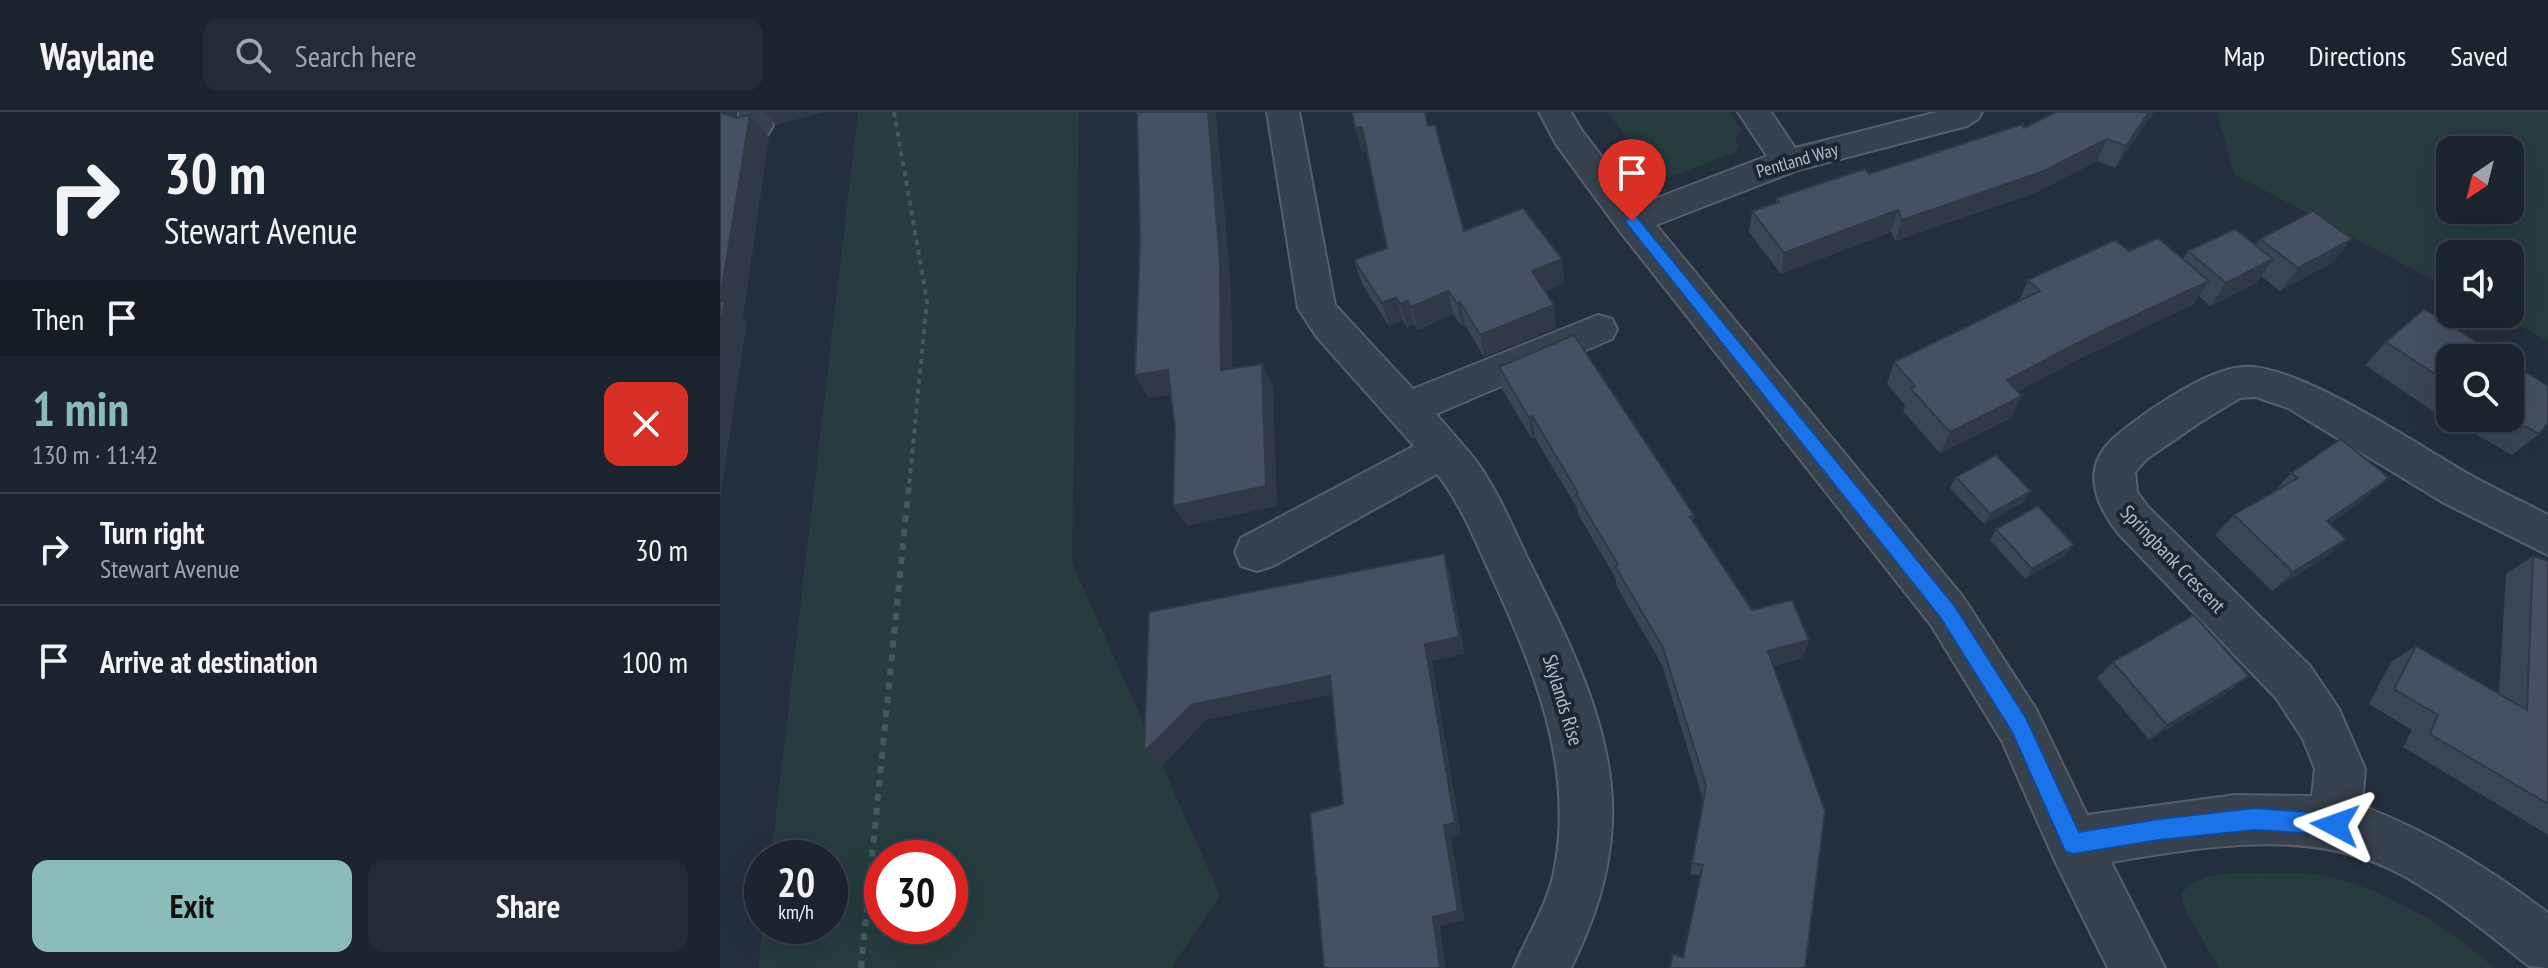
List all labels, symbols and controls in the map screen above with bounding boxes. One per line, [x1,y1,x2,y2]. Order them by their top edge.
search box [203,19,763,91]
text: Waylane [40,31,155,80]
icon: search [231,33,275,77]
text: Search here [295,36,417,75]
text: Map [2224,37,2265,74]
text: Directions [2309,37,2406,74]
text: Saved [2450,37,2508,74]
north arrow [2436,136,2524,224]
map controls [2436,136,2524,432]
text: 30 m [164,137,266,209]
street label: Pentland Way [1753,137,1841,183]
pin [1598,139,1666,221]
icon: right [32,144,136,248]
icon: arrive [1610,151,1654,195]
text: Stewart Avenue [164,207,358,254]
button: sound [2436,240,2524,328]
icon: arrive [100,296,144,340]
text: Then [32,299,84,338]
button: search [2436,344,2524,432]
text: 1 min [32,377,129,439]
button: close [604,382,688,466]
text: 130 m · 11:42 [32,438,158,471]
street label: Springbank Crescent [2115,500,2231,619]
text: Turn right [100,513,204,552]
icon: right [32,527,76,571]
text: 30 m [635,530,688,569]
text: Stewart Avenue [100,552,240,585]
icon: arrive [32,639,76,683]
text: Arrive at destination [100,642,318,681]
text: 100 m [622,642,688,681]
street label: Skylands Rise [1537,651,1589,749]
position arrow [2293,783,2377,867]
speed limit sign: 30 [864,840,968,944]
text: 20 [777,856,815,908]
button: Exit [32,860,352,952]
button: Share [368,860,688,952]
text: km/h [778,899,814,925]

